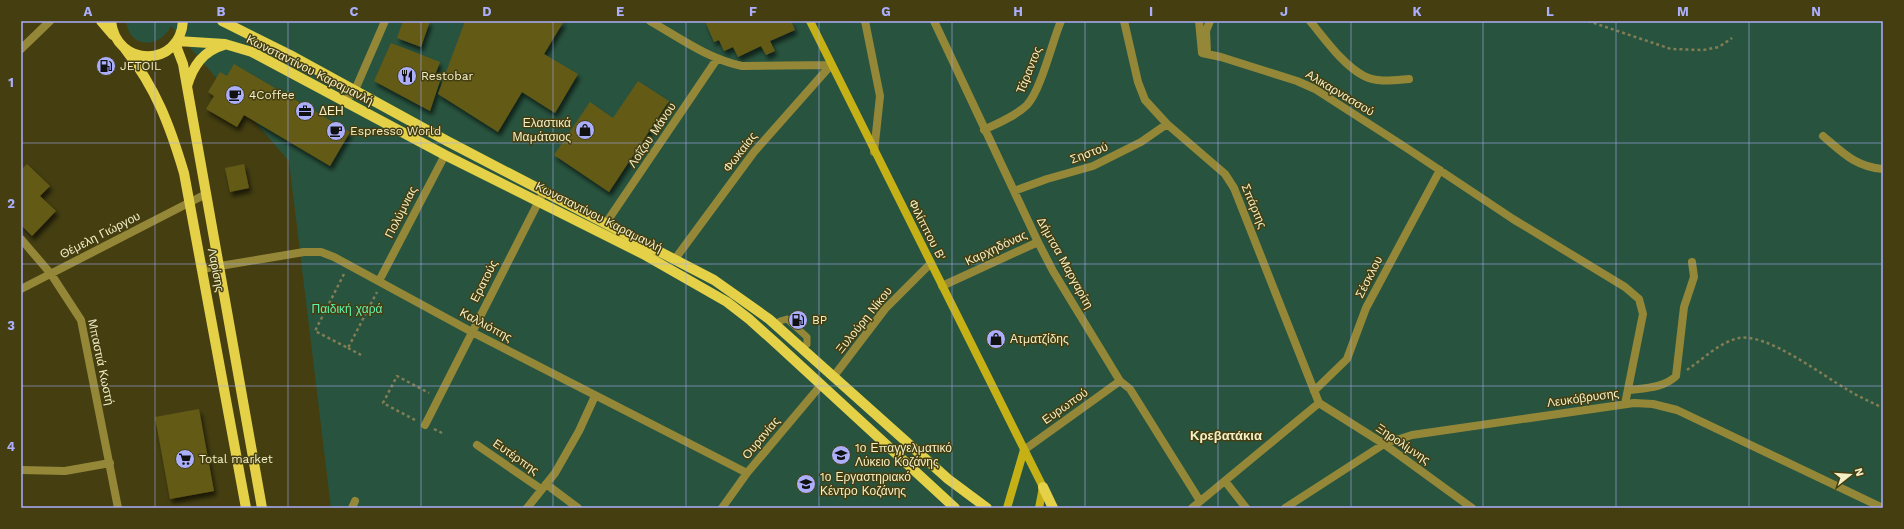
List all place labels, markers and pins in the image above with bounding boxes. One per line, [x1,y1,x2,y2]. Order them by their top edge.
fuel station icon: JETOIL [95,55,117,77]
place label: JETOIL [120,59,161,73]
restaurant icon: Restobar [396,65,418,87]
place label: Restobar [421,69,474,83]
cafe icon: 4Coffee [224,84,246,106]
place label: 4Coffee [249,88,295,102]
office icon: ΔΕΗ [294,100,316,122]
place label: ΔΕΗ [319,104,344,118]
place label: Ελαστικά Μαμάτσιος [513,116,571,144]
shop icon: Ελαστικά Μαμάτσιος [574,119,596,141]
cafe icon: Espresso World [325,120,347,142]
place label: Espresso World [350,124,441,138]
fuel station icon: BP [787,309,809,331]
place label: BP [812,313,827,327]
shop icon: Ατματζίδης [985,328,1007,350]
place label: Ατματζίδης [1010,332,1069,346]
place label: 1ο Επαγγελματικό Λύκειο Κοζάνης [855,441,952,469]
school or university icon: 1ο Επαγγελματικό Λύκειο Κοζάνης [830,444,852,466]
supermarket icon: Total market [174,448,196,470]
place label: Total market [199,452,273,466]
place label: 1ο Εργαστηριακό Κέντρο Κοζάνης [820,470,911,498]
school or university icon: 1ο Εργαστηριακό Κέντρο Κοζάνης [795,473,817,495]

